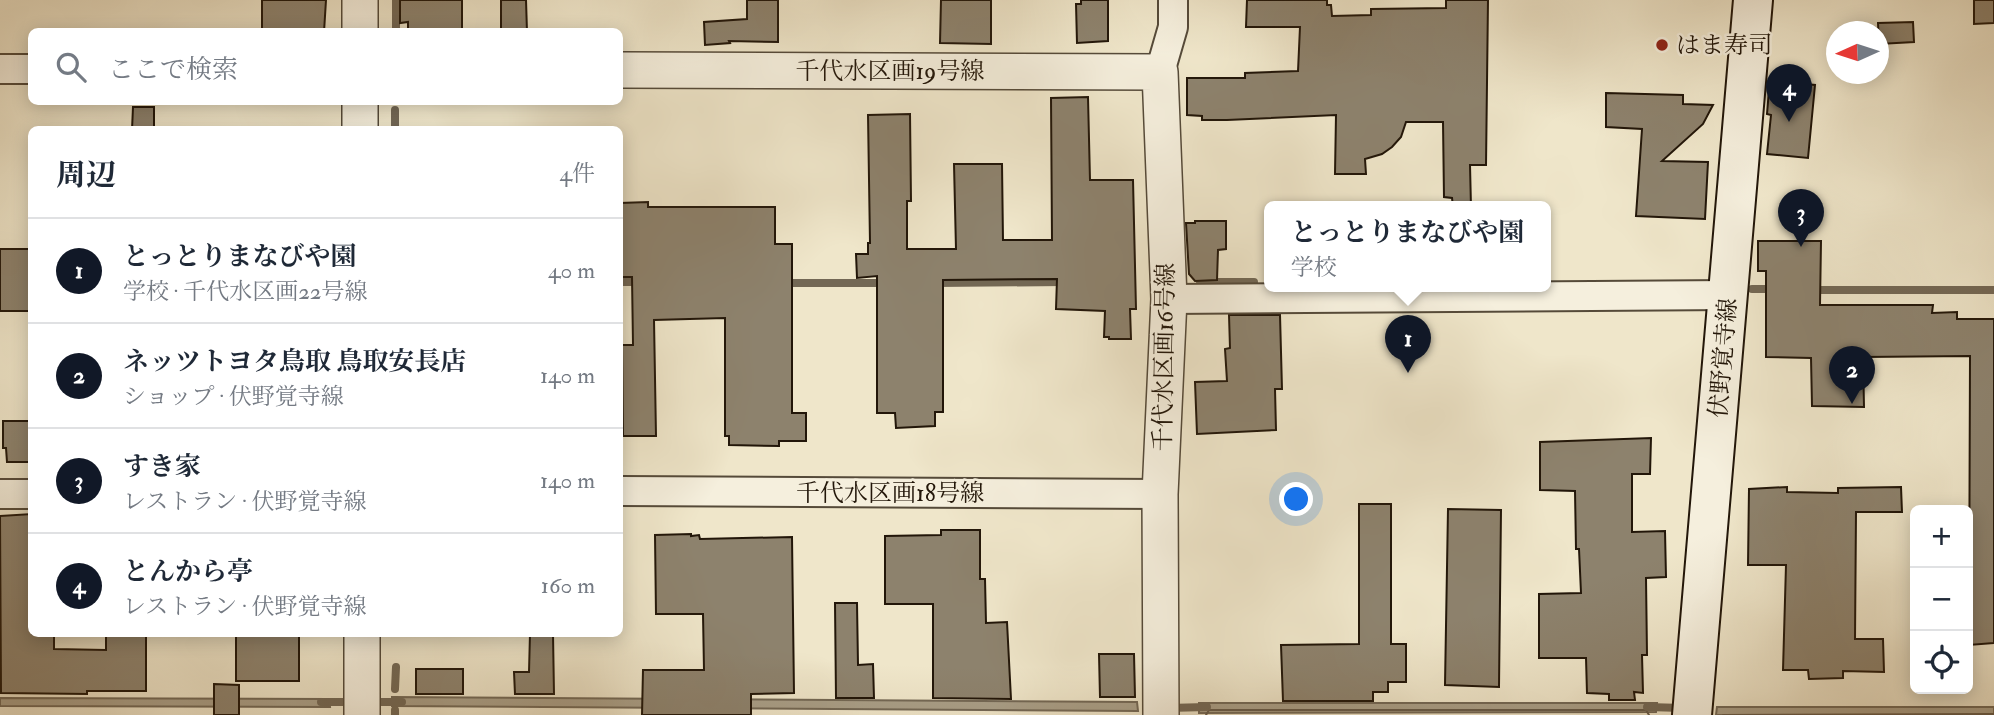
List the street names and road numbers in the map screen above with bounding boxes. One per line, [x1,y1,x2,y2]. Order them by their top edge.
street label: 千代水区画19号線 [796,56,984,87]
street label: 千代水区画16号線 [1147,262,1182,452]
street label: 伏野覚寺線 [1703,297,1744,419]
street label: 千代水区画18号線 [796,478,984,509]

